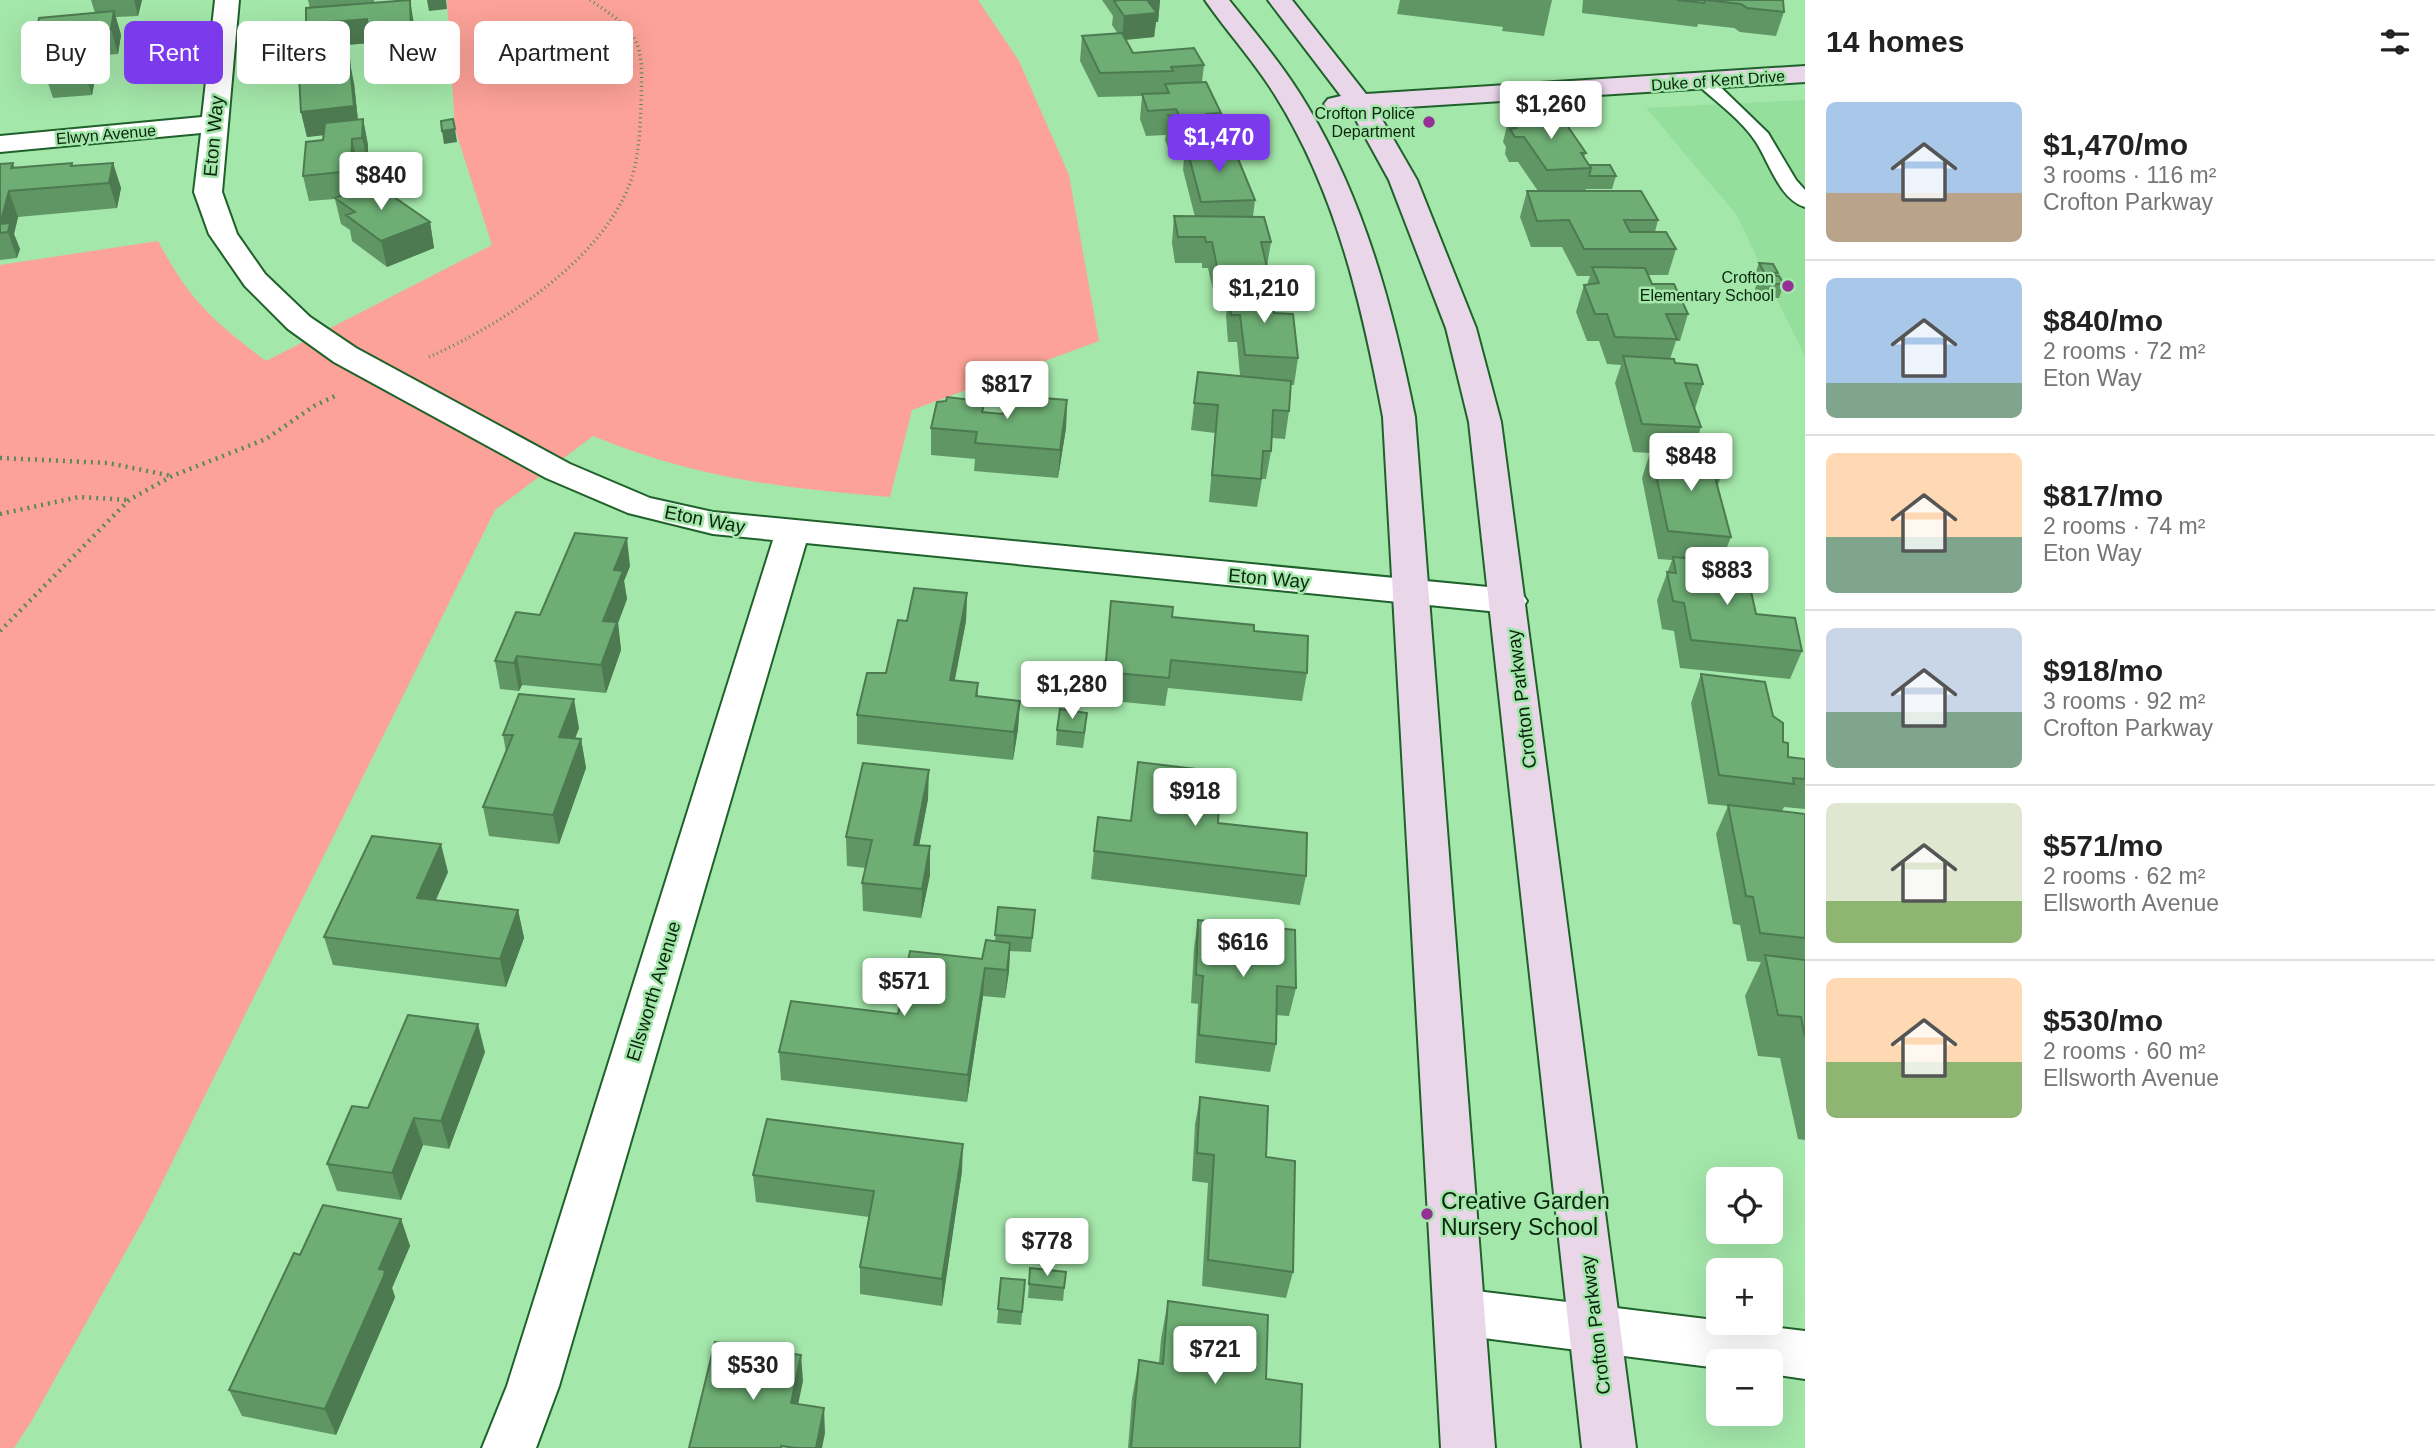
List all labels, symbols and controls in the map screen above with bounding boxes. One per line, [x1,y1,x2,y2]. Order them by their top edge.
chip: Buy [21,21,110,84]
chip: Rent [124,21,223,84]
chip: Filters [237,21,350,84]
chip: New [364,21,460,84]
chip: Apartment [474,21,633,84]
icon: filters [2376,23,2414,61]
text: 14 homes [1826,25,1964,58]
street label: Duke of Kent Drive [1650,67,1786,94]
pin: $1,260 [1494,82,1608,141]
text: $1,260 [1516,91,1586,117]
street label: Eton Way [199,94,228,178]
place label: Crofton Police Department [1315,105,1416,140]
pin: $1,470 [1162,114,1276,174]
marker: Crofton Police Department [1421,114,1437,130]
street label: Elwyn Avenue [55,122,157,147]
text: $1,470 [1184,124,1254,150]
text: $1,470/mo [2043,128,2188,161]
icon: home [1882,130,1966,214]
pin: $840 [340,152,422,212]
text: $840 [355,162,407,188]
text: 3 rooms · 116 m² [2043,162,2216,188]
text: Crofton Parkway [2043,189,2213,215]
pin: $1,210 [1207,266,1321,325]
place label: Crofton Elementary School [1640,269,1774,304]
text: $1,210 [1229,275,1299,301]
marker: Crofton Elementary School [1780,278,1796,294]
text: $840/mo [2043,304,2163,337]
icon: home [1882,306,1966,390]
text: 2 rooms · 72 m² [2043,338,2205,364]
pin: $817 [966,362,1048,421]
text: Eton Way [2043,365,2142,391]
text: $817 [981,371,1033,397]
pin: $848 [1650,434,1732,493]
text: $848 [1665,443,1717,469]
text: $817/mo [2043,479,2163,512]
icon: home [1882,481,1966,565]
street label: Eton Way [663,501,747,538]
text: 2 rooms · 74 m² [2043,513,2205,539]
text: Eton Way [2043,540,2142,566]
pin: $883 [1686,548,1768,607]
text: $883 [1701,557,1753,583]
street label: Eton Way [1227,564,1311,593]
street label: Crofton Parkway [1502,627,1540,770]
text: $918/mo [2043,654,2163,687]
icon: home [1882,656,1966,740]
pin: $1,280 [1015,662,1129,721]
text: $1,280 [1037,671,1107,697]
text: 3 rooms · 92 m² [2043,688,2205,714]
text: Crofton Parkway [2043,715,2213,741]
pin: $918 [1154,768,1236,828]
text: $918 [1169,778,1221,804]
text: $571/mo [2043,829,2163,862]
icon: home [1882,831,1966,915]
text: 2 rooms · 62 m² [2043,863,2205,889]
text: Ellsworth Avenue [2043,890,2219,916]
street label: Ellsworth Avenue [622,919,685,1064]
pin: $616 [1202,920,1284,979]
text: $616 [1217,929,1269,955]
pin: $571 [863,958,945,1018]
text: $571 [878,968,930,994]
text: $530/mo [2043,1004,2163,1037]
icon: home [1882,1006,1966,1090]
text: 2 rooms · 60 m² [2043,1038,2205,1064]
text: Ellsworth Avenue [2043,1065,2219,1091]
map controls [1706,1167,1783,1426]
button: locate [1706,1167,1783,1244]
place label: Creative Garden Nursery School [1441,1188,1610,1240]
marker: Creative Garden Nursery School [1419,1206,1435,1222]
pin: $778 [1006,1218,1088,1278]
text: $778 [1021,1228,1073,1254]
street label: Crofton Parkway [1576,1253,1614,1396]
button: + [1706,1258,1783,1335]
pin: $721 [1174,1326,1256,1386]
text: $721 [1189,1336,1241,1362]
pin: $530 [712,1342,794,1402]
button: − [1706,1349,1783,1426]
text: $530 [727,1352,779,1378]

